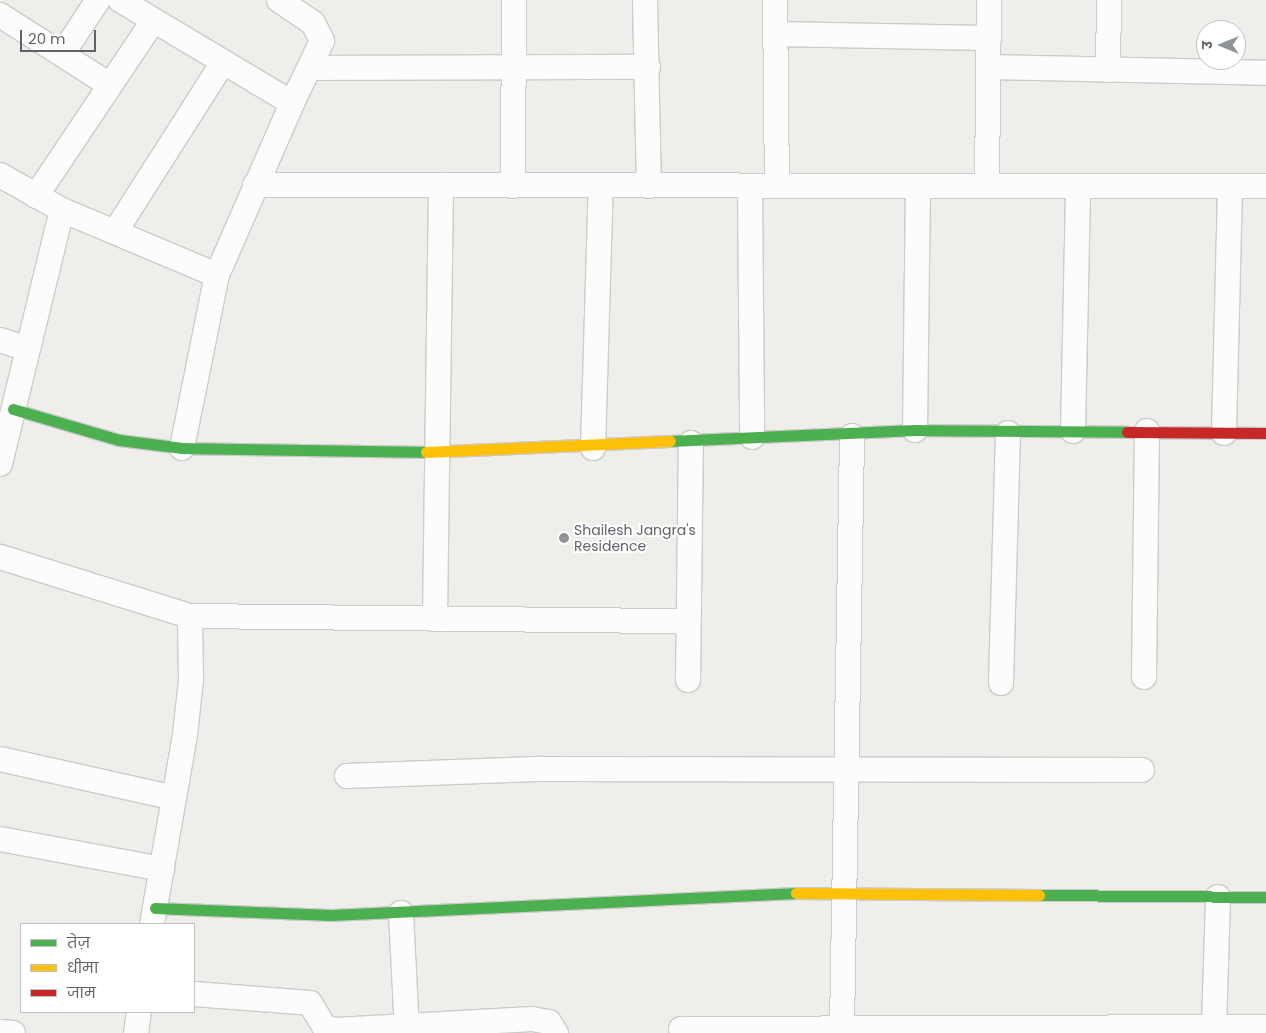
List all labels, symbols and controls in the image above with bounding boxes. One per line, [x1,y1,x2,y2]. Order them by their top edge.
scale bar [22,20,99,52]
north arrow [1196,20,1246,70]
text: 20 m [28,28,66,49]
text: उ [1197,41,1217,49]
place label: Shailesh Jangra's Residence [574,522,696,554]
marker: Shailesh Jangra's Residence [558,532,570,544]
legend [20,923,195,1013]
text: तेज़ [67,932,90,953]
text: धीमा [67,957,98,978]
text: जाम [67,982,96,1003]

